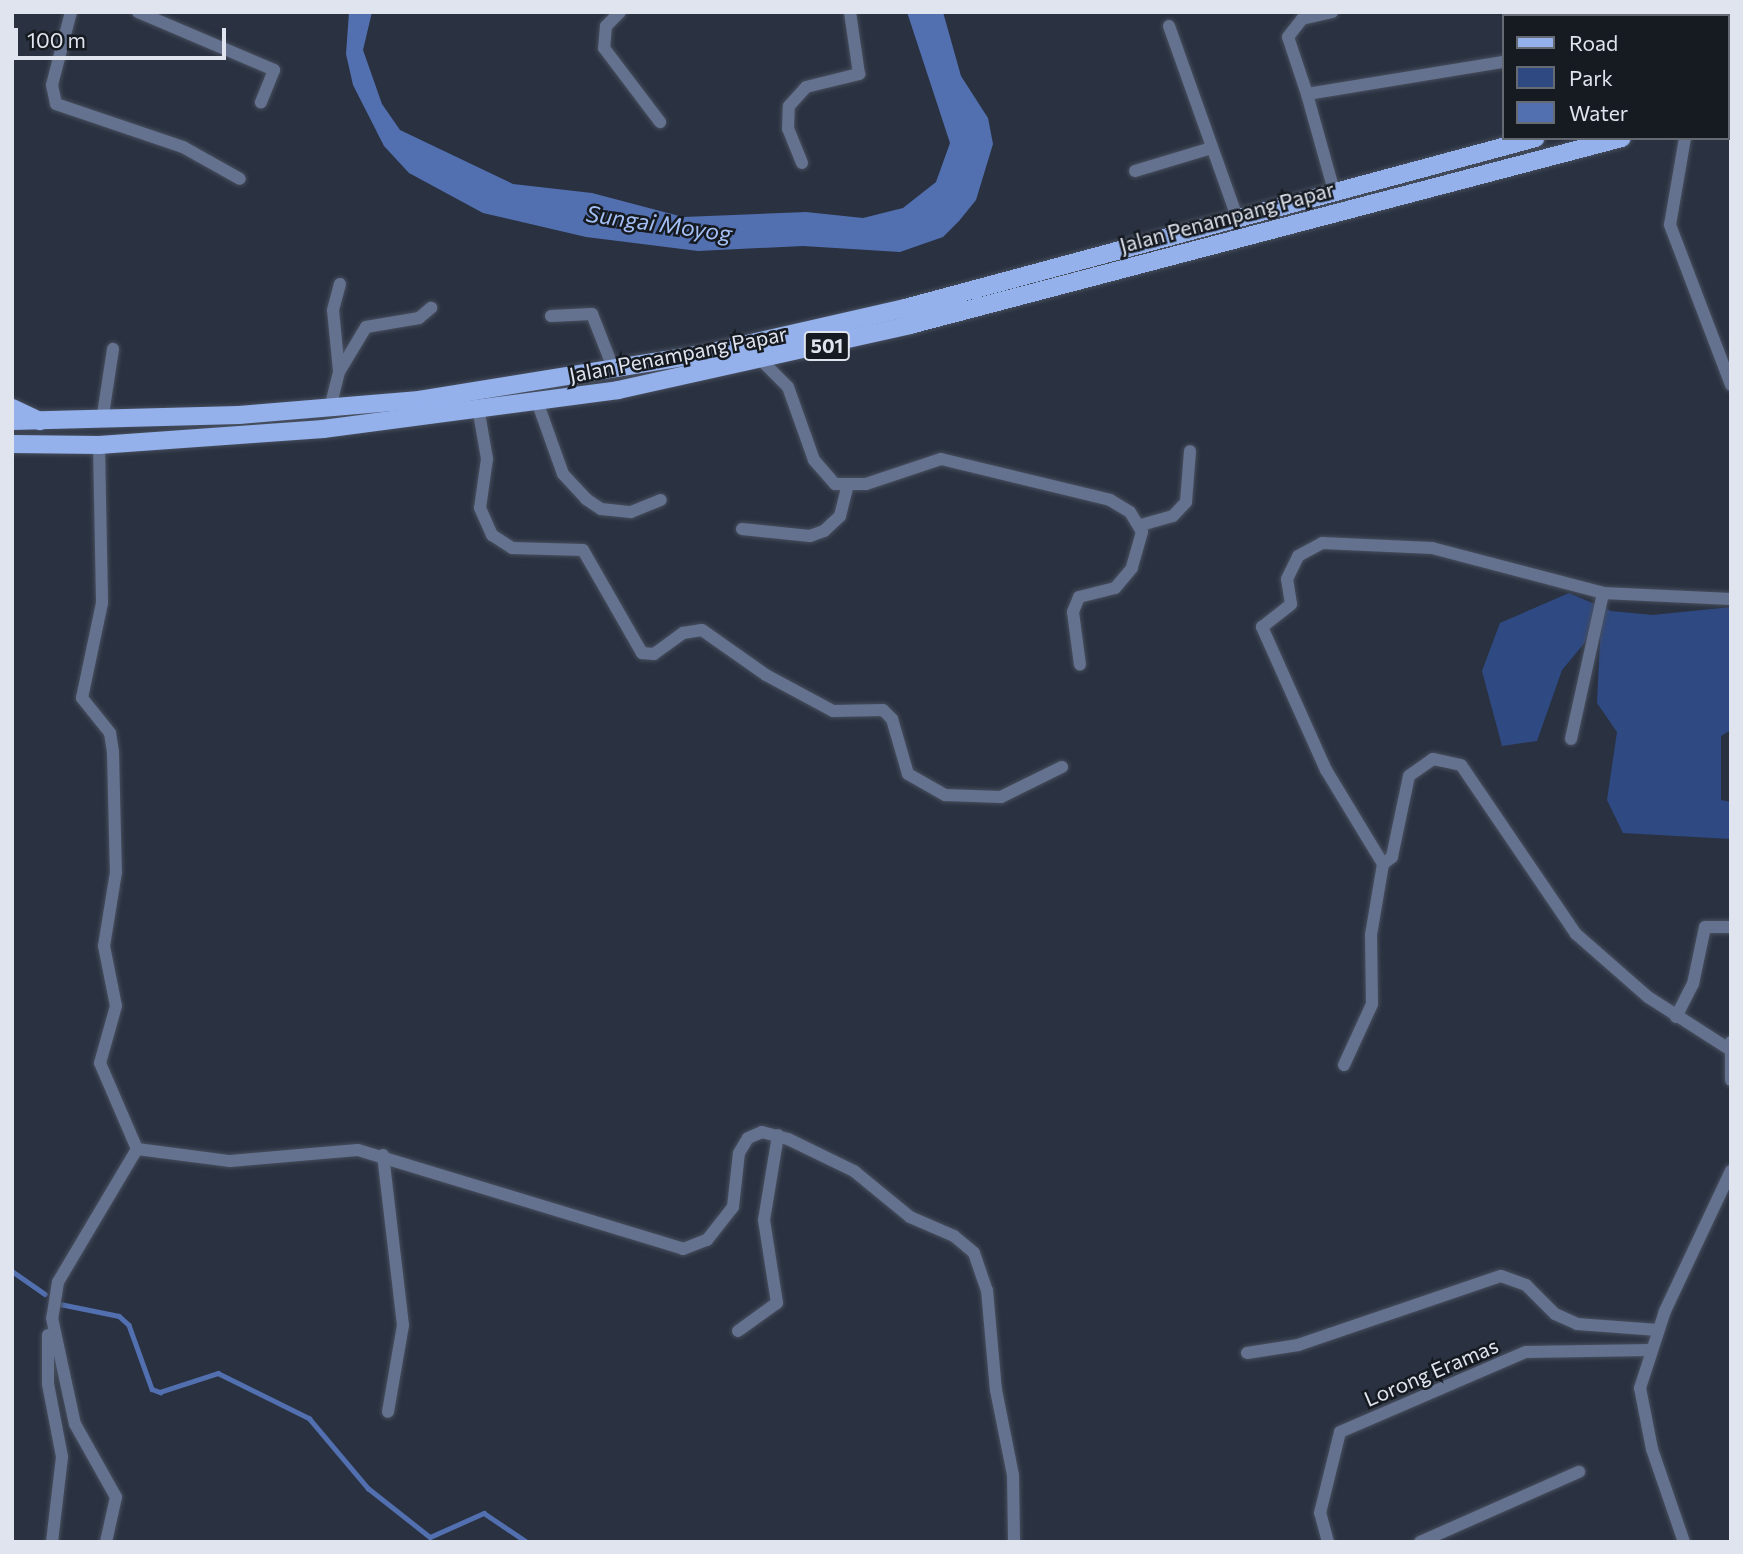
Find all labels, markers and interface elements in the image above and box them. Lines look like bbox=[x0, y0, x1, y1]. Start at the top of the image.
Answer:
scale bar bbox=[18, 14, 229, 58]
legend bbox=[1502, 14, 1729, 140]
text: 100 m bbox=[27, 27, 86, 52]
text: Road bbox=[1569, 30, 1618, 55]
text: Park bbox=[1569, 65, 1613, 90]
text: Water bbox=[1569, 100, 1628, 125]
street label: Jalan Penampang Papar bbox=[1117, 176, 1337, 258]
water label: Sungai Moyog bbox=[584, 199, 734, 247]
street label: Jalan Penampang Papar bbox=[567, 321, 789, 387]
road number: 501 bbox=[802, 330, 852, 362]
street label: Lorong Eramas bbox=[1360, 1332, 1502, 1412]

